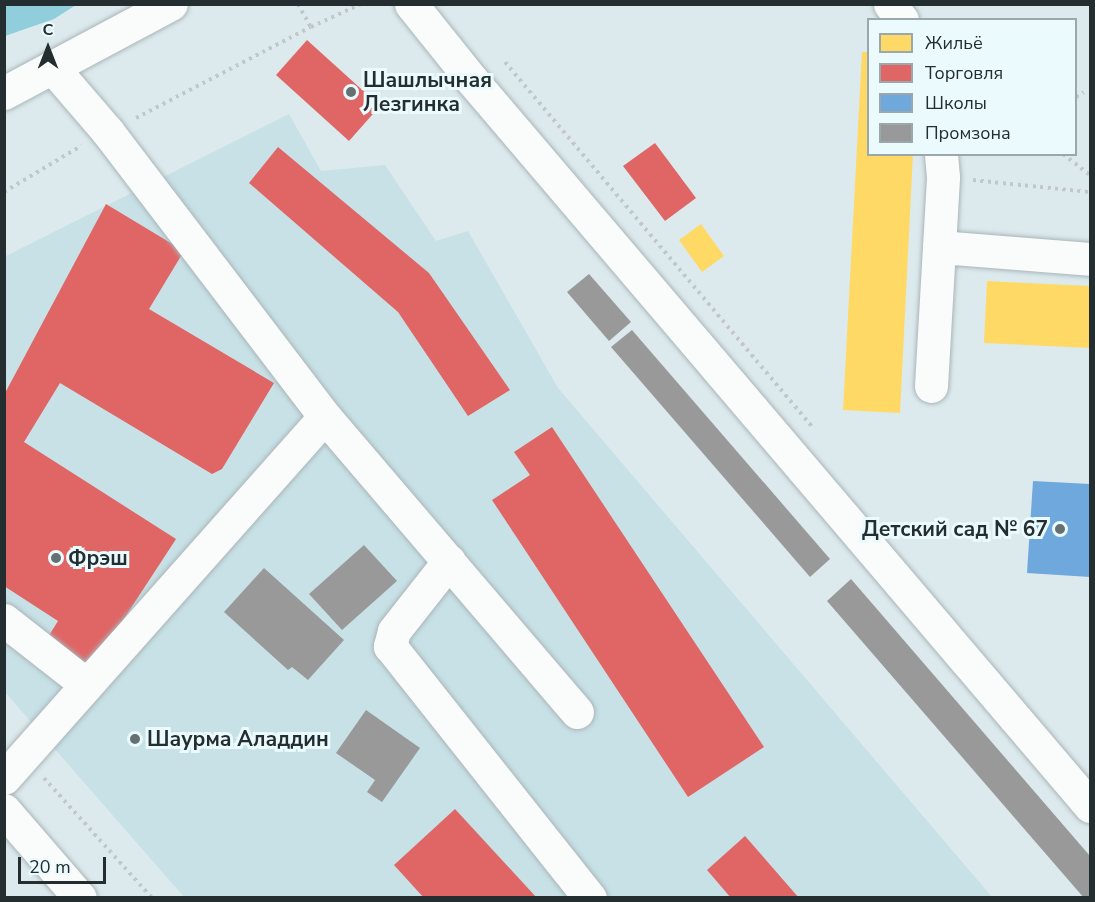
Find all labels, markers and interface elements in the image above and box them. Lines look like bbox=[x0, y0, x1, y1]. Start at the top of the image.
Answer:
north arrow bbox=[18, 18, 78, 78]
legend bbox=[867, 18, 1077, 156]
text: С bbox=[43, 19, 53, 41]
text: Жильё bbox=[925, 31, 983, 55]
text: Торговля bbox=[925, 61, 1003, 85]
place label: Шашлычная Лезгинка bbox=[363, 67, 492, 117]
marker: Шашлычная Лезгинка bbox=[344, 85, 358, 99]
text: Школы bbox=[925, 91, 987, 115]
text: Промзона bbox=[925, 121, 1011, 145]
place label: Детский сад № 67 bbox=[862, 516, 1048, 542]
marker: Детский сад № 67 bbox=[1053, 522, 1067, 536]
place label: Фрэш bbox=[68, 545, 128, 571]
marker: Фрэш bbox=[49, 551, 63, 565]
place label: Шаурма Аладдин bbox=[147, 726, 329, 752]
marker: Шаурма Аладдин bbox=[128, 732, 142, 746]
scale bar bbox=[21, 845, 110, 883]
text: 20 m bbox=[29, 855, 71, 879]

